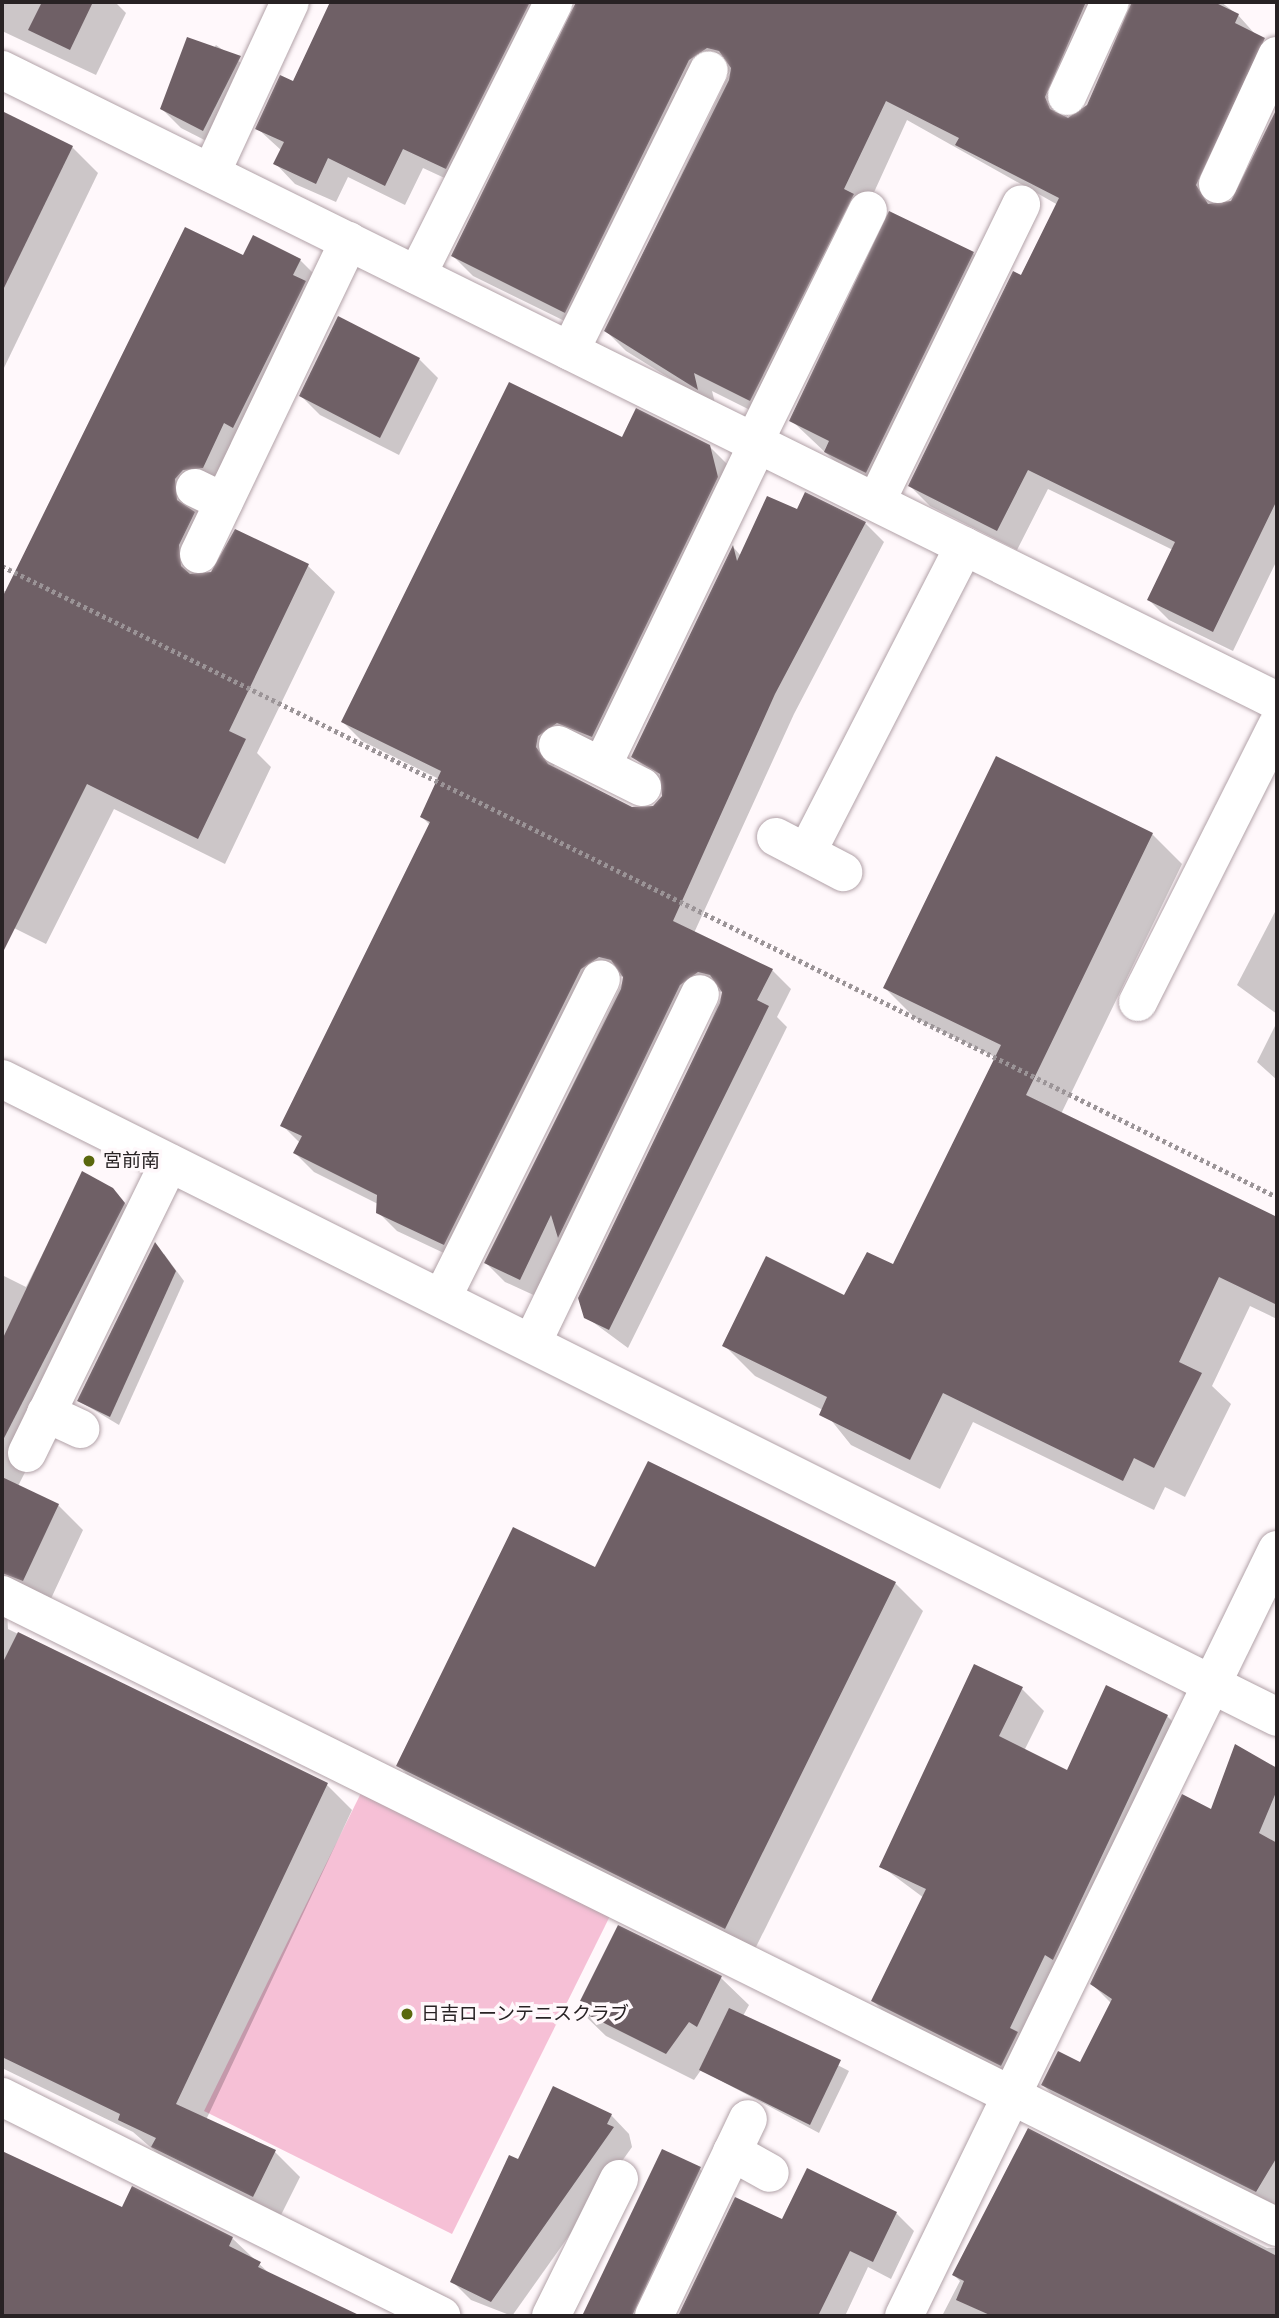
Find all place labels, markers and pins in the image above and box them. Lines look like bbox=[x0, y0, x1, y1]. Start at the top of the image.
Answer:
place label: 宮前南 bbox=[103, 1150, 160, 1172]
marker: 宮前南 bbox=[81, 1153, 97, 1169]
place label: 日吉ローンテニスクラブ bbox=[421, 2003, 630, 2025]
marker: 日吉ローンテニスクラブ bbox=[399, 2006, 415, 2022]

